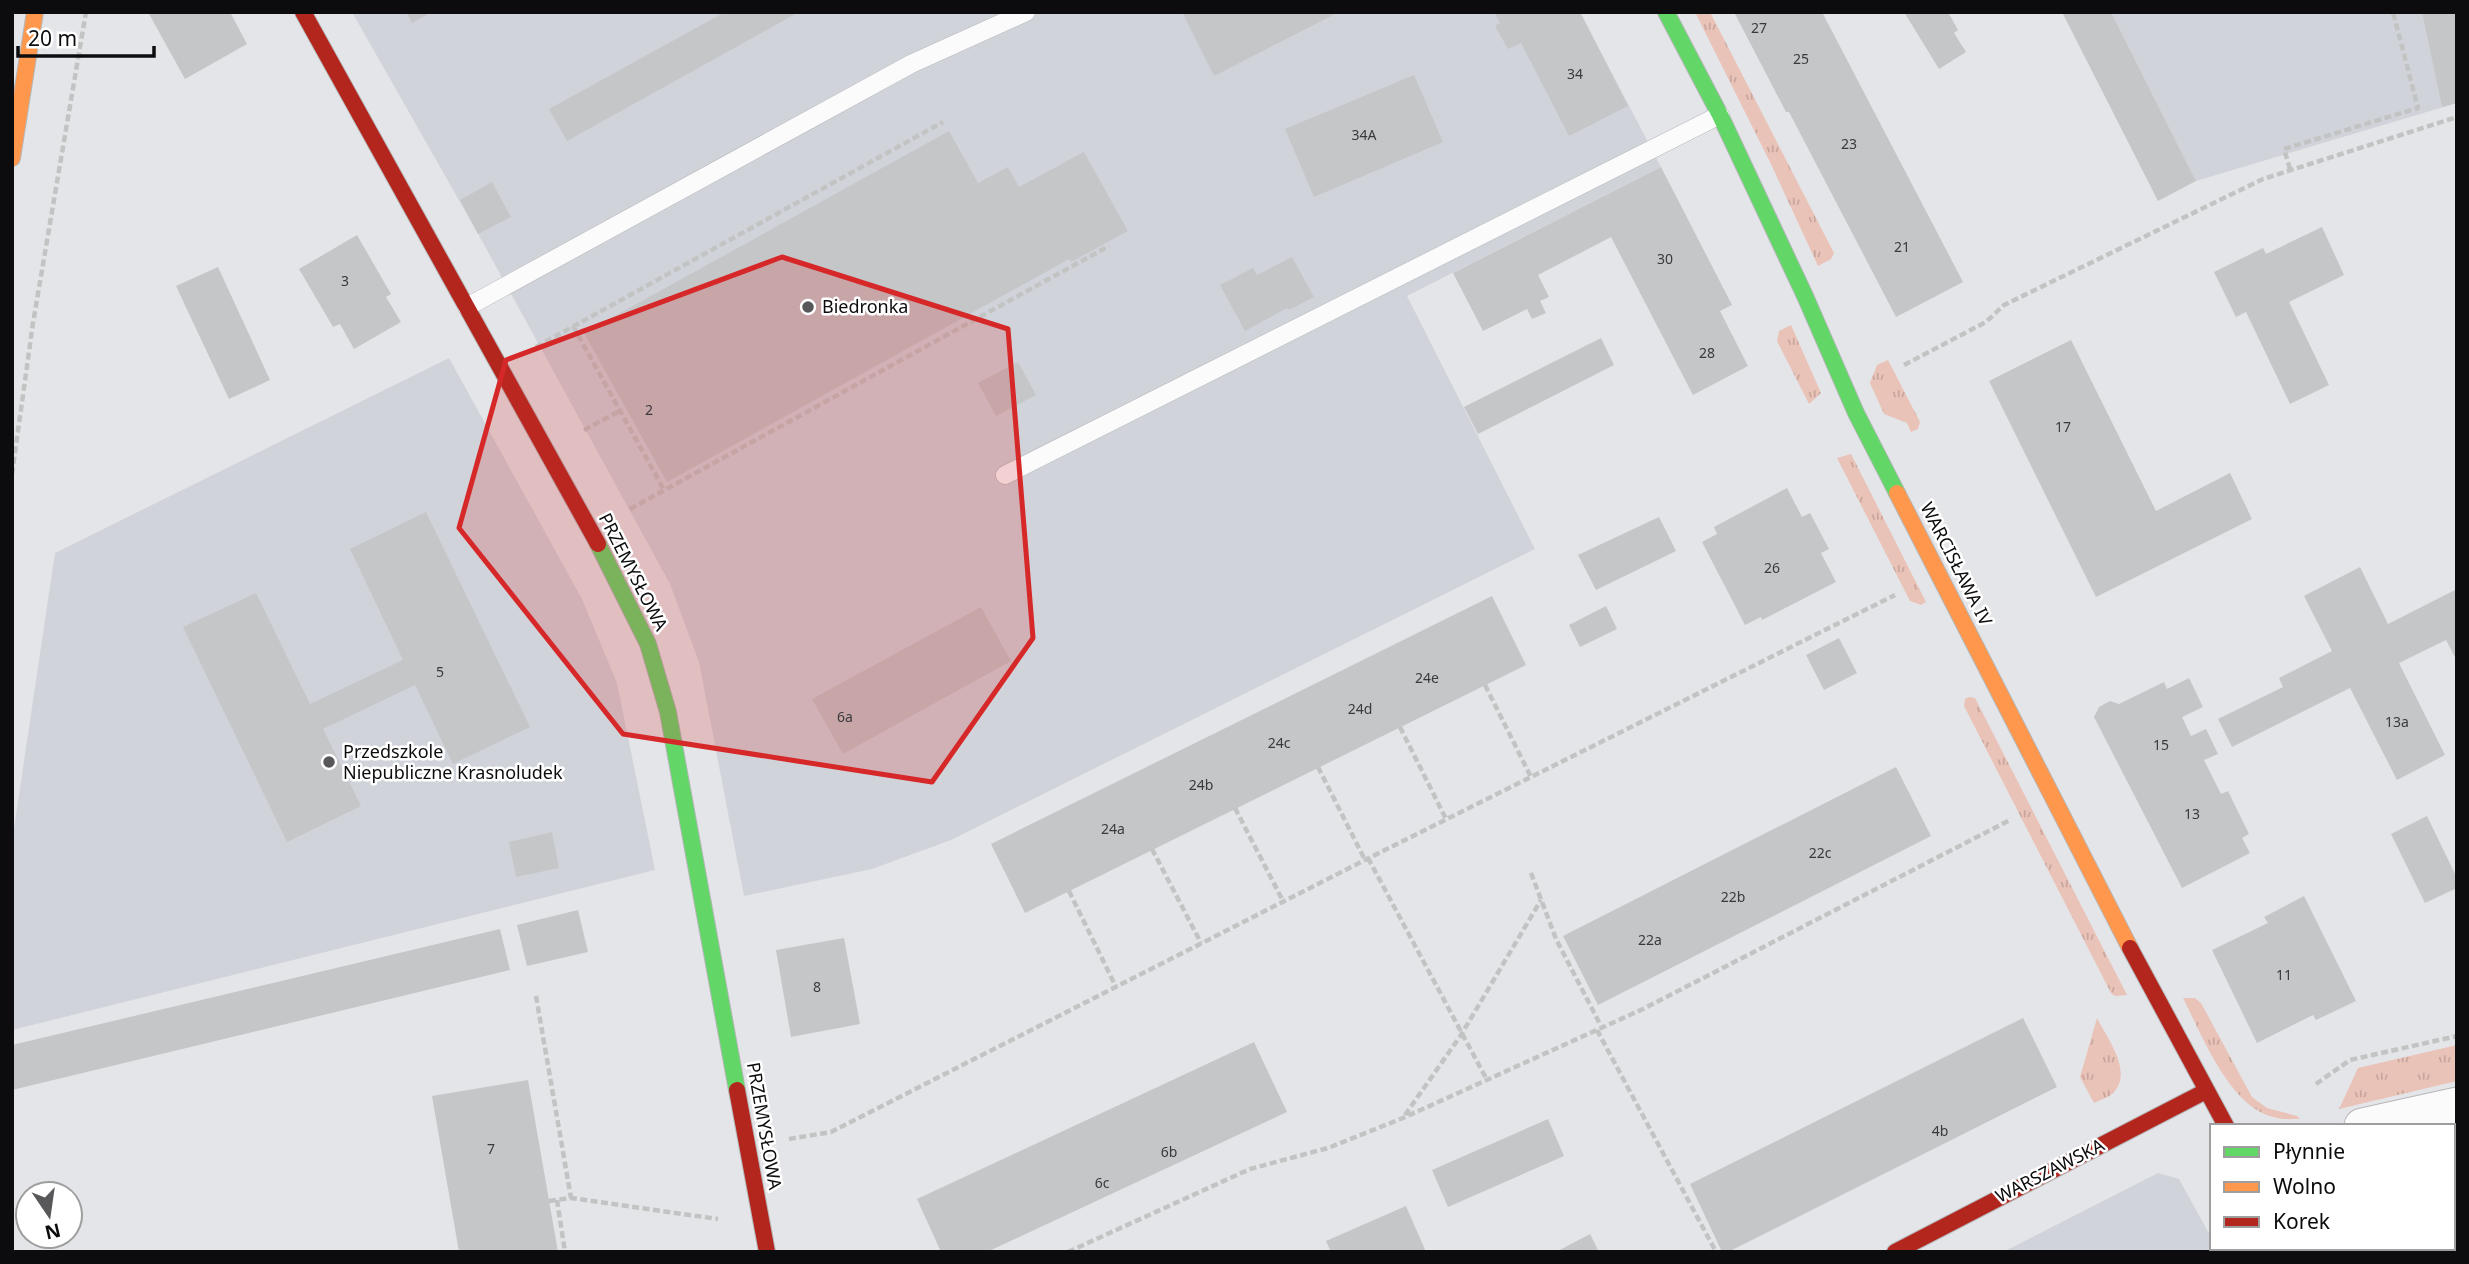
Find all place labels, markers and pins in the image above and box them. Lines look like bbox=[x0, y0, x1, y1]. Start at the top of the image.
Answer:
place label: Biedronka bbox=[822, 294, 908, 318]
marker: Biedronka bbox=[800, 299, 816, 315]
place label: Przedszkole Niepubliczne Krasnoludek bbox=[343, 739, 563, 784]
marker: Przedszkole Niepubliczne Krasnoludek bbox=[321, 754, 337, 770]

